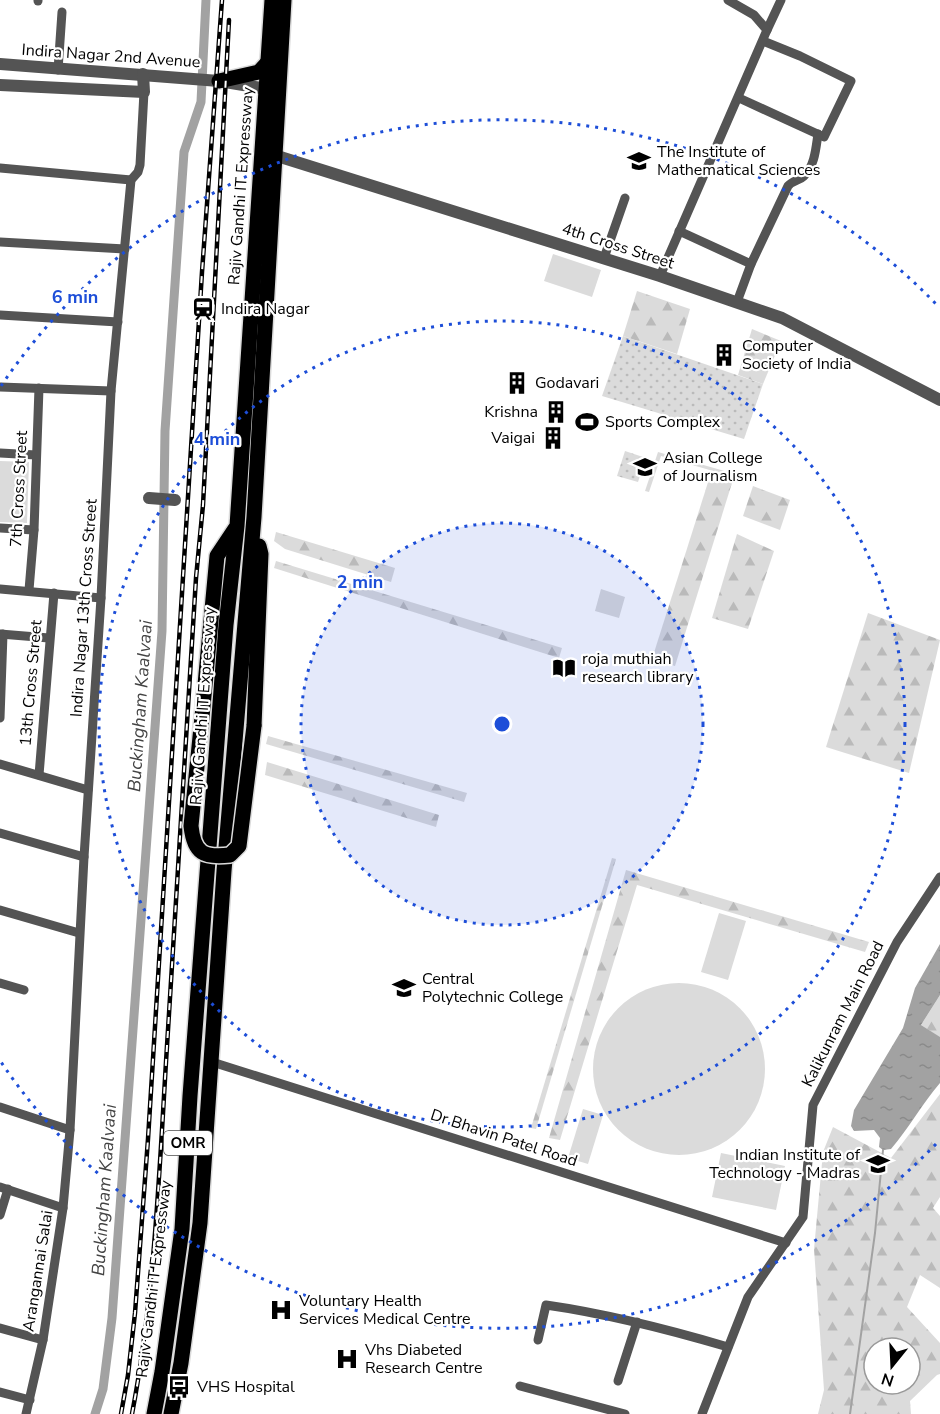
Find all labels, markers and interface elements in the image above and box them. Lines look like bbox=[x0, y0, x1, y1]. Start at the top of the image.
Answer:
street label: Indira Nagar 2nd Avenue bbox=[21, 39, 201, 73]
street label: Rajiv Gandhi IT Expressway bbox=[223, 85, 259, 286]
place label: The Institute of Mathematical Sciences bbox=[657, 141, 821, 181]
school or university icon: The Institute of Mathematical Sciences bbox=[626, 148, 652, 174]
street label: 4th Cross Street bbox=[559, 217, 677, 275]
text: 6 min bbox=[52, 285, 98, 309]
station icon: Indira Nagar bbox=[190, 296, 216, 322]
place label: Indira Nagar bbox=[221, 298, 310, 320]
place label: Computer Society of India bbox=[742, 335, 851, 375]
building icon: Computer Society of India bbox=[711, 342, 737, 368]
building icon: Godavari bbox=[504, 370, 530, 396]
place label: Godavari bbox=[535, 372, 599, 394]
building icon: Krishna bbox=[543, 399, 569, 425]
place label: Krishna bbox=[484, 401, 538, 423]
sports icon: Sports Complex bbox=[574, 409, 600, 435]
place label: Sports Complex bbox=[605, 411, 721, 433]
building icon: Vaigai bbox=[540, 425, 566, 451]
text: 4 min bbox=[194, 427, 240, 451]
place label: Vaigai bbox=[490, 427, 535, 449]
street label: 7th Cross Street bbox=[5, 430, 33, 548]
place label: Asian College of Journalism bbox=[663, 447, 763, 487]
school or university icon: Asian College of Journalism bbox=[632, 454, 658, 480]
street label: Indira Nagar 13th Cross Street bbox=[65, 498, 103, 718]
text: 2 min bbox=[337, 570, 383, 594]
street label: Rajiv Gandhi IT Expressway bbox=[185, 605, 221, 806]
water label: Buckingham Kaalvaai bbox=[122, 618, 158, 793]
street label: 13th Cross Street bbox=[15, 619, 48, 747]
place label: roja muthiah research library bbox=[582, 648, 694, 688]
library icon: roja muthiah research library bbox=[551, 655, 577, 681]
centre of rings bbox=[492, 714, 512, 734]
street label: Kalikunram Main Road bbox=[797, 937, 889, 1091]
place label: Central Polytechnic College bbox=[422, 968, 563, 1008]
school or university icon: Central Polytechnic College bbox=[391, 975, 417, 1001]
water label: Buckingham Kaalvaai bbox=[86, 1102, 122, 1277]
street label: Dr Bhavin Patel Road bbox=[428, 1104, 580, 1172]
road number: OMR bbox=[164, 1131, 212, 1155]
place label: Indian Institute of Technology - Madras bbox=[709, 1144, 861, 1184]
school or university icon: Indian Institute of Technology - Madras bbox=[865, 1151, 891, 1177]
street label: Rajiv Gandhi IT Expressway bbox=[131, 1178, 177, 1379]
street label: Arangannai Salai bbox=[18, 1209, 58, 1333]
place label: Voluntary Health Services Medical Centre bbox=[298, 1290, 471, 1330]
hospital icon: Voluntary Health Services Medical Centre bbox=[268, 1297, 294, 1323]
north arrow bbox=[862, 1336, 922, 1396]
place label: Vhs Diabeted Research Centre bbox=[364, 1339, 483, 1379]
hospital icon: Vhs Diabeted Research Centre bbox=[334, 1346, 360, 1372]
text: N bbox=[879, 1367, 897, 1392]
bus stop icon: VHS Hospital bbox=[166, 1374, 192, 1400]
place label: VHS Hospital bbox=[196, 1376, 295, 1398]

